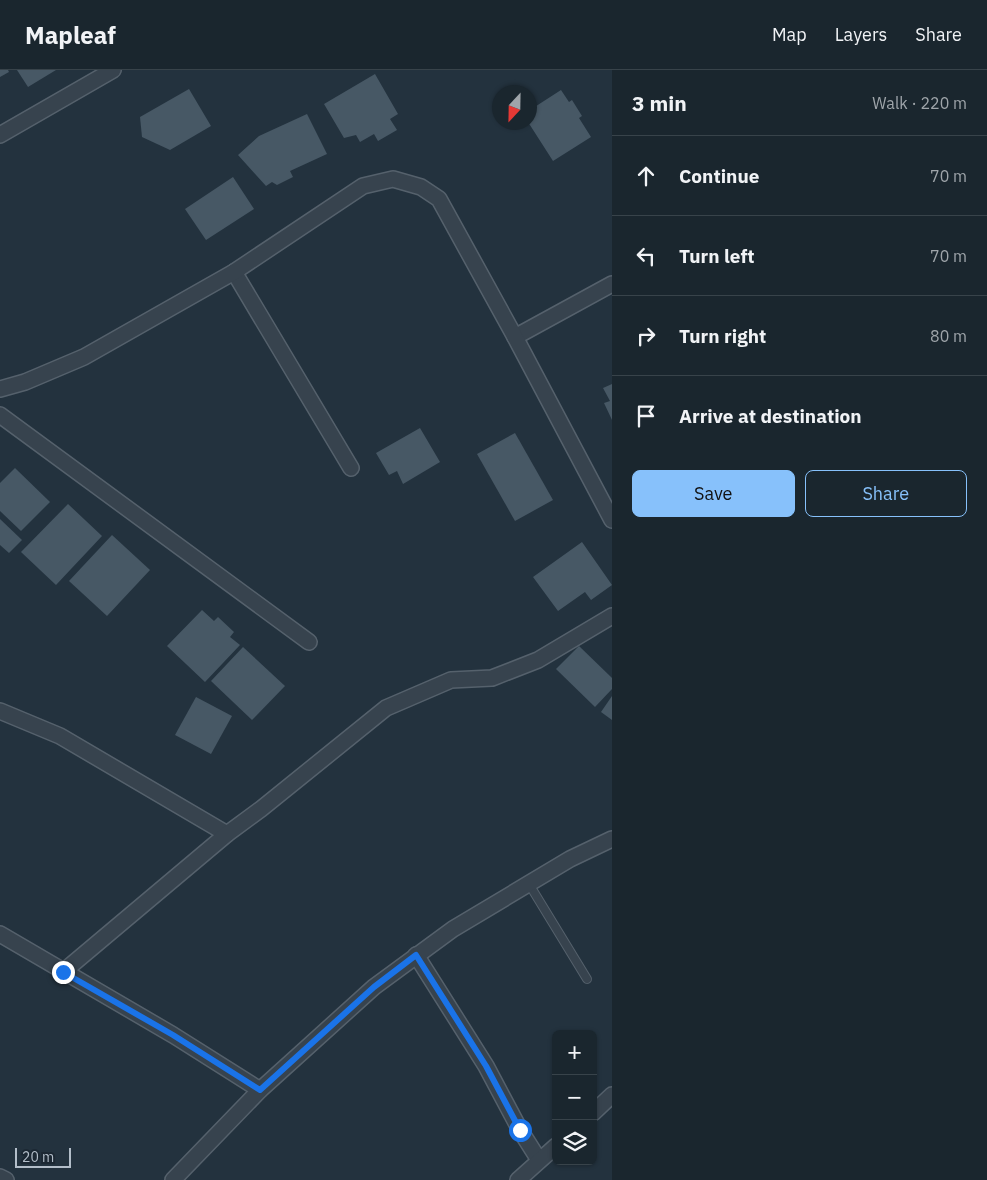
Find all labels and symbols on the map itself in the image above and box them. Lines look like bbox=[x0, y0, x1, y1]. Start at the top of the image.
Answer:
north arrow bbox=[492, 85, 537, 130]
route end bbox=[52, 961, 75, 984]
route start bbox=[509, 1119, 532, 1142]
scale bar bbox=[15, 1145, 71, 1168]

